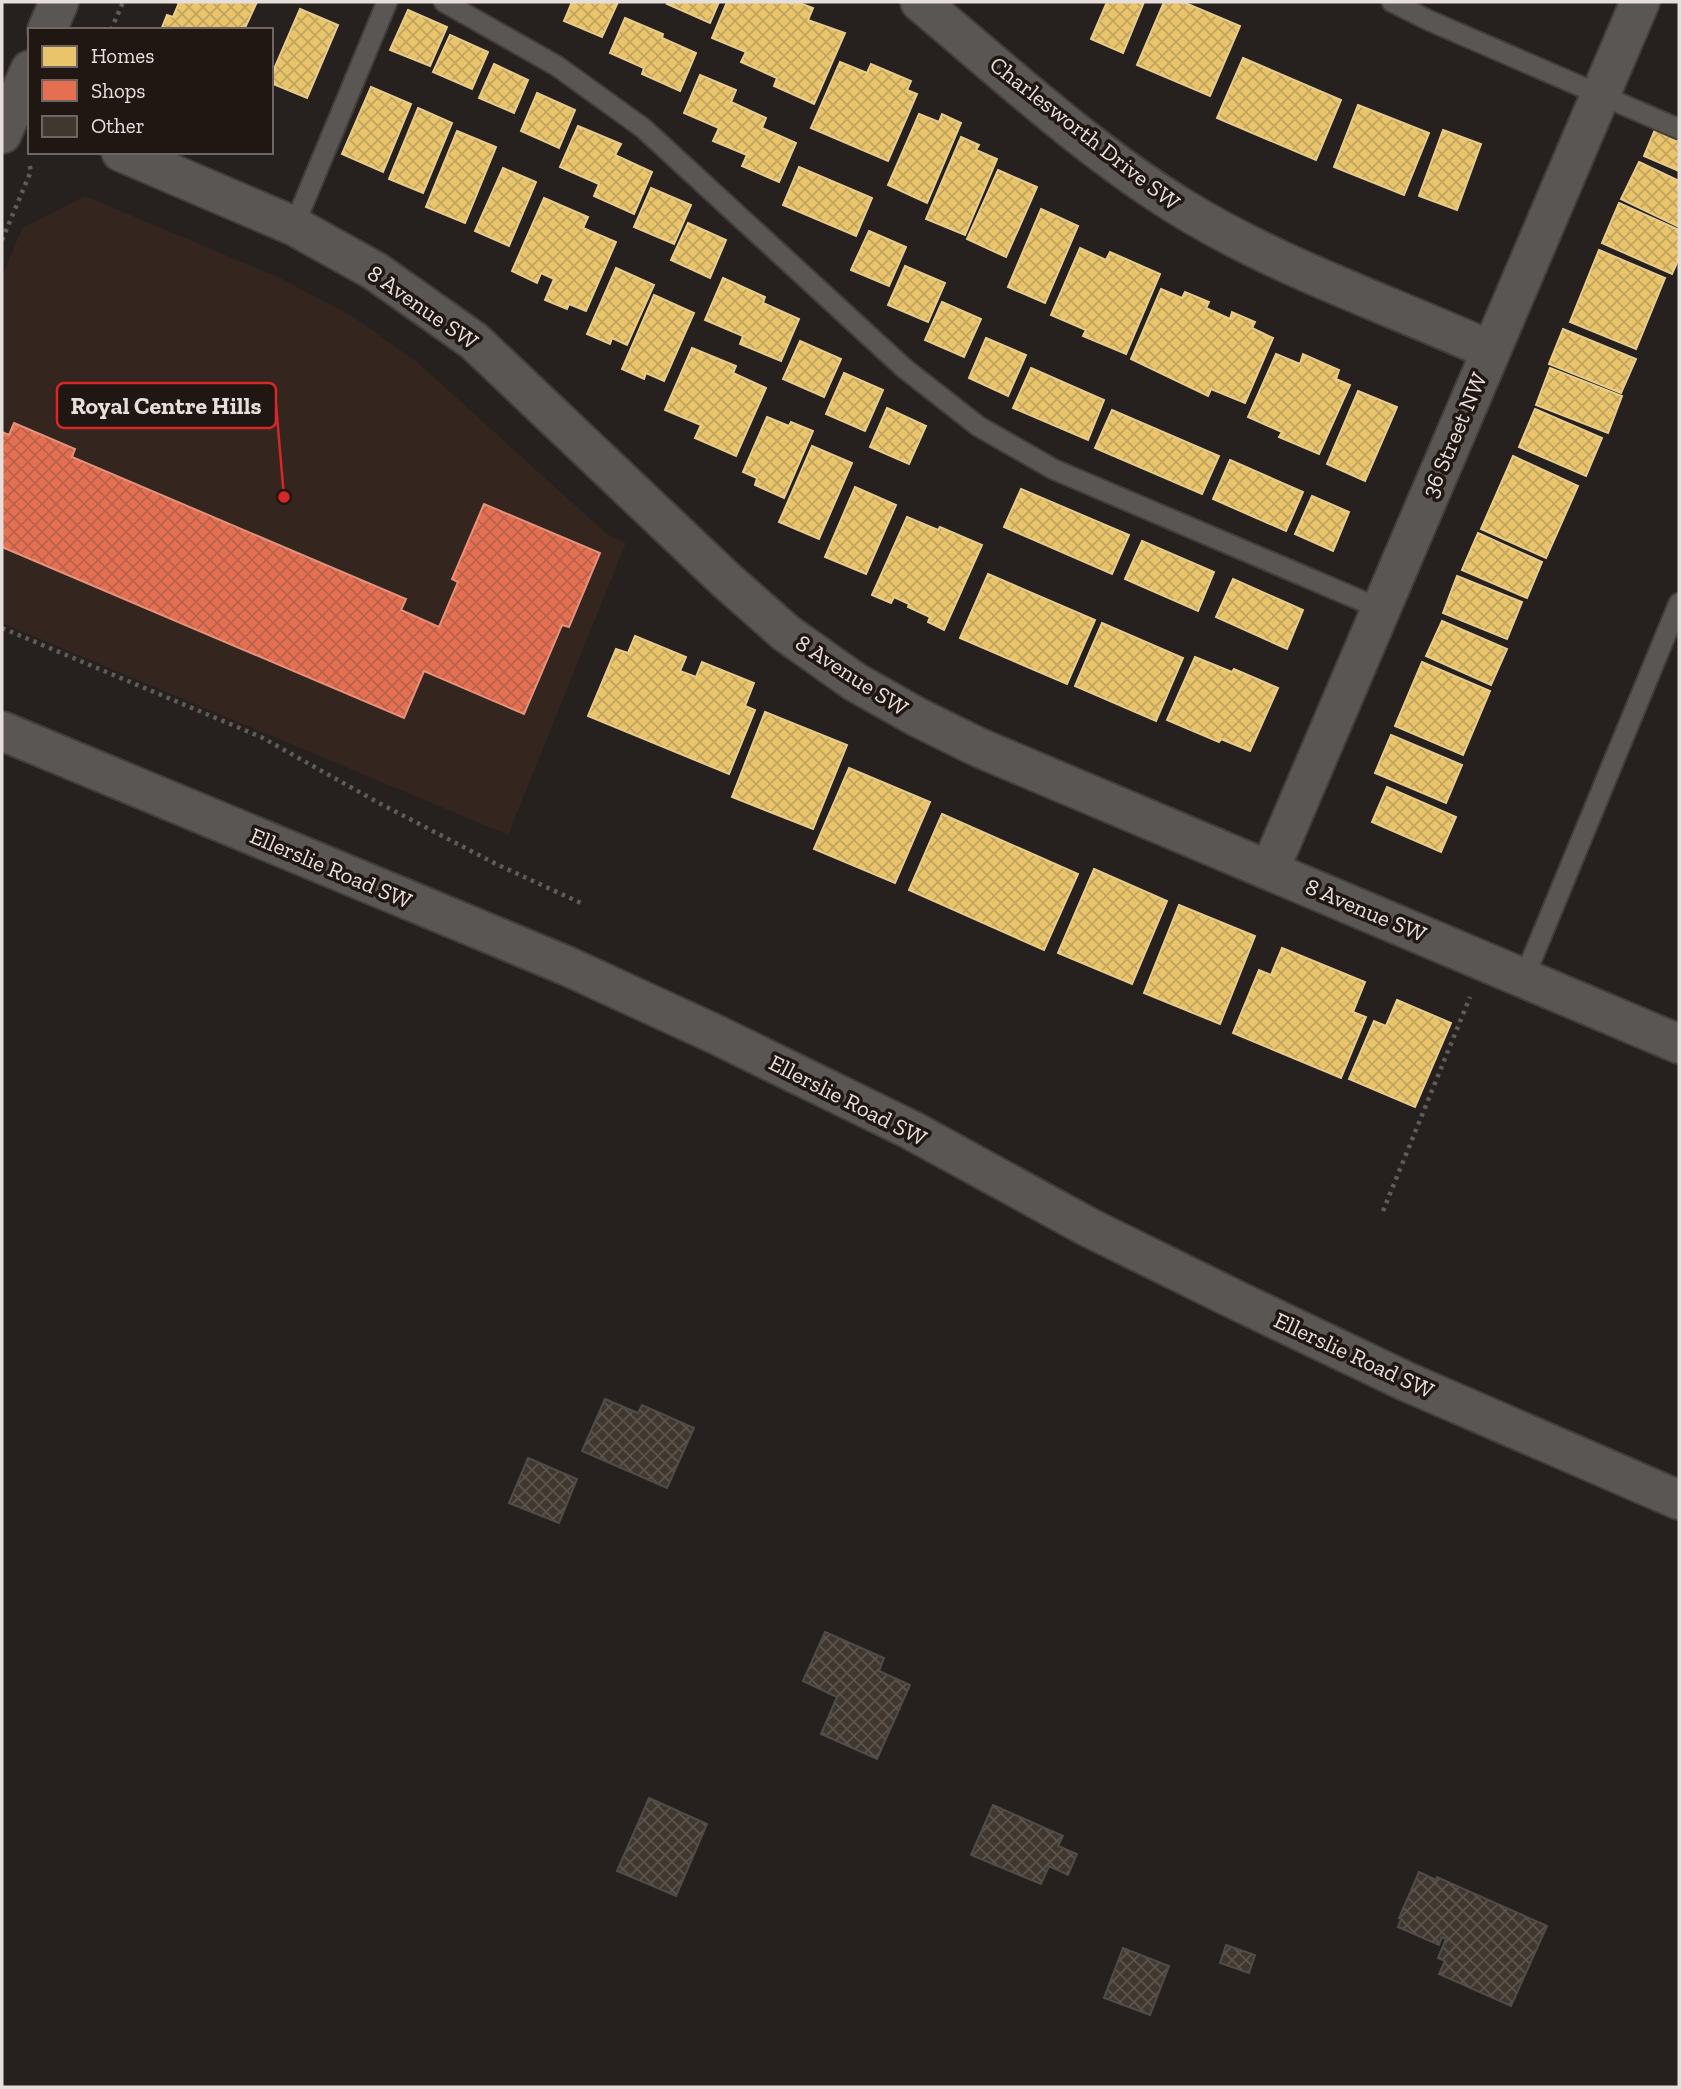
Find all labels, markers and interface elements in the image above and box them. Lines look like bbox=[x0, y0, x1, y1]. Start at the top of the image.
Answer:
legend bbox=[28, 28, 273, 154]
text: Homes bbox=[91, 43, 154, 68]
street label: Charlesworth Drive SW bbox=[984, 50, 1186, 216]
text: Shops bbox=[91, 78, 145, 103]
text: Other bbox=[91, 113, 145, 138]
street label: 8 Avenue SW bbox=[362, 259, 484, 356]
street label: 36 Street NW bbox=[1415, 368, 1493, 502]
callout: Royal Centre Hills bbox=[57, 383, 276, 428]
text: Royal Centre Hills bbox=[70, 391, 262, 420]
street label: 8 Avenue SW bbox=[790, 628, 914, 722]
street label: Ellerslie Road SW bbox=[246, 821, 417, 915]
street label: 8 Avenue SW bbox=[1301, 872, 1431, 948]
street label: Ellerslie Road SW bbox=[764, 1048, 932, 1152]
street label: Ellerslie Road SW bbox=[1270, 1306, 1439, 1405]

